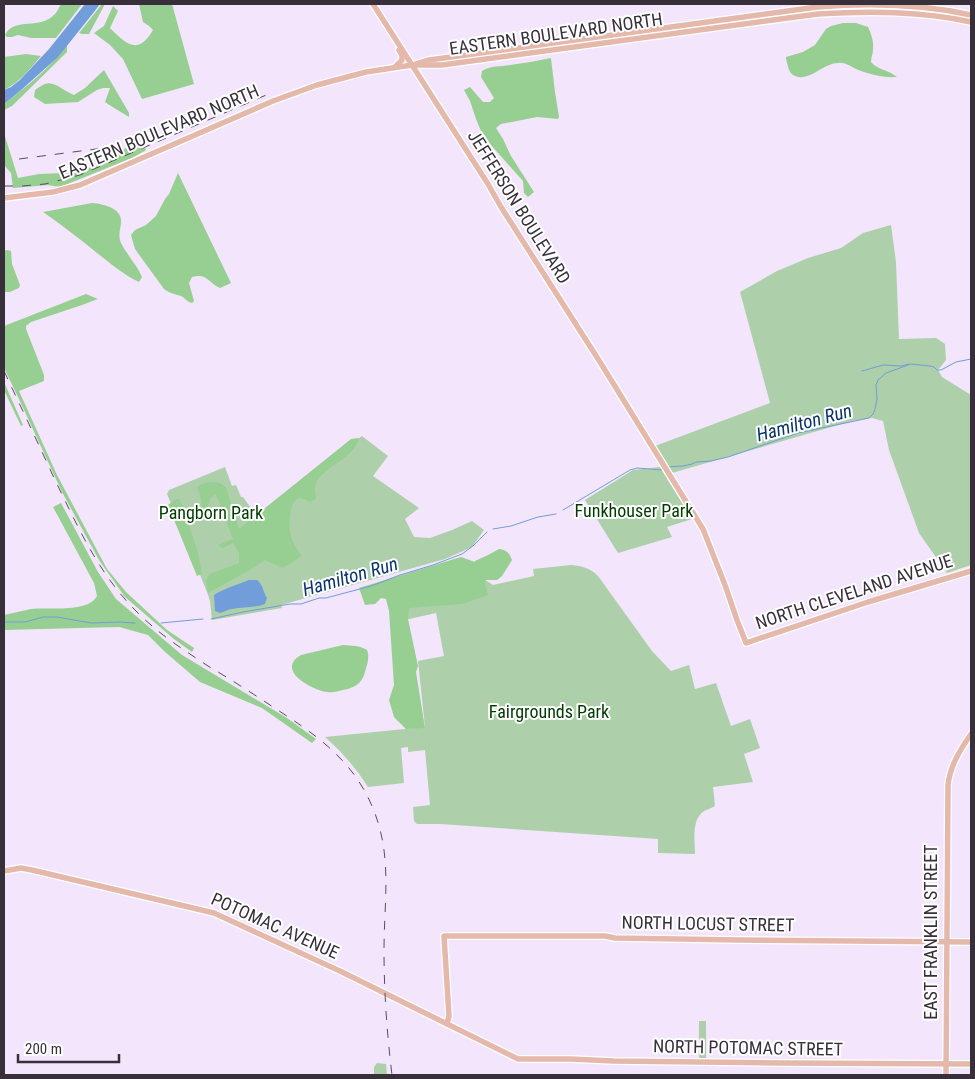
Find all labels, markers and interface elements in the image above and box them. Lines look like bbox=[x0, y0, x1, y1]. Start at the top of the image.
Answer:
street label: EASTERN BOULEVARD NORTH bbox=[448, 8, 664, 59]
street label: EASTERN BOULEVARD NORTH bbox=[56, 80, 262, 183]
street label: JEFFERSON BOULEVARD bbox=[464, 126, 575, 287]
water label: Hamilton Run bbox=[754, 399, 854, 446]
park label: Funkhouser Park bbox=[575, 500, 693, 521]
park label: Pangborn Park bbox=[159, 502, 263, 523]
street label: NORTH CLEVELAND AVENUE bbox=[753, 550, 955, 633]
water label: Hamilton Run bbox=[300, 552, 400, 601]
park label: Fairgrounds Park bbox=[489, 701, 609, 722]
street label: EAST FRANKLIN STREET bbox=[920, 844, 941, 1020]
street label: POTOMAC AVENUE bbox=[208, 888, 342, 963]
street label: NORTH LOCUST STREET bbox=[621, 911, 795, 936]
scale bar bbox=[18, 1032, 119, 1064]
street label: NORTH POTOMAC STREET bbox=[653, 1035, 843, 1060]
text: 200 m bbox=[25, 1040, 62, 1058]

